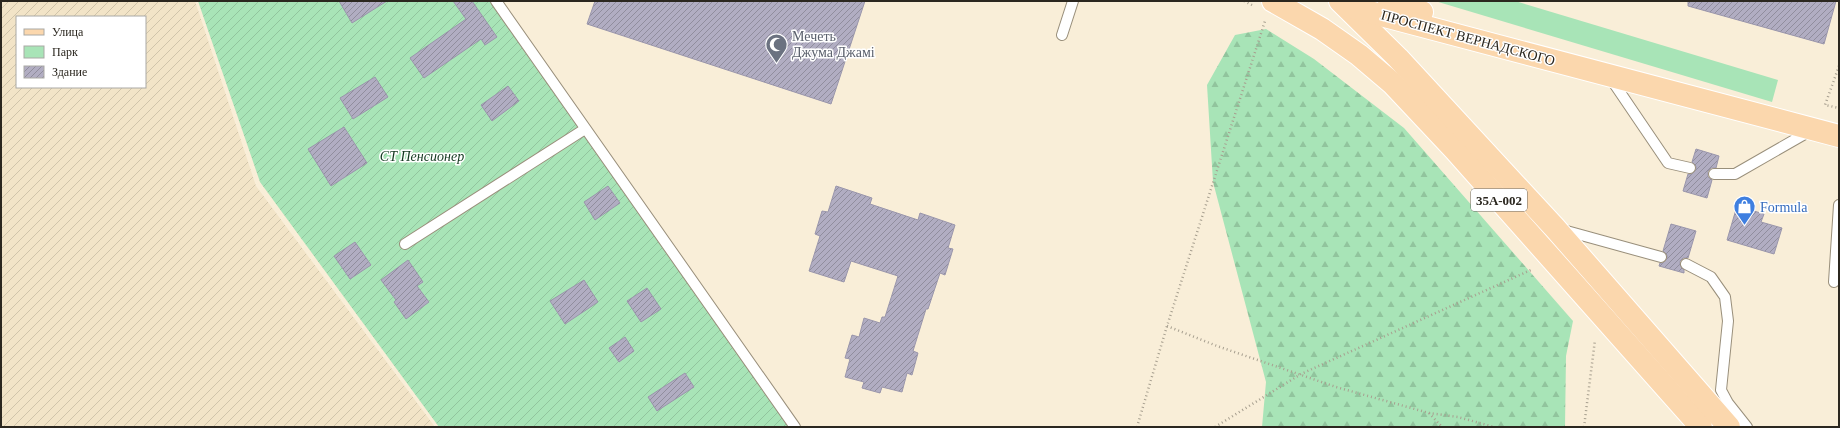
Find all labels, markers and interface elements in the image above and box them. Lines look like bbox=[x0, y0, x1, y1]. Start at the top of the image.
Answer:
street label: ПРОСПЕКТ ВЕРНАДСКОГО bbox=[1379, 8, 1557, 68]
legend bbox=[16, 16, 146, 88]
text: Улица bbox=[52, 25, 84, 39]
place label: Мечеть Джума Джамі bbox=[792, 29, 875, 60]
mosque icon: Мечеть Джума Джамі bbox=[764, 31, 790, 64]
text: Парк bbox=[52, 45, 78, 59]
text: Здание bbox=[52, 65, 87, 79]
park label: СТ Пенсионер bbox=[380, 149, 464, 164]
road number: 35А-002 bbox=[1471, 189, 1527, 211]
shop icon: Formula bbox=[1732, 194, 1758, 227]
place label: Formula bbox=[1760, 200, 1808, 215]

